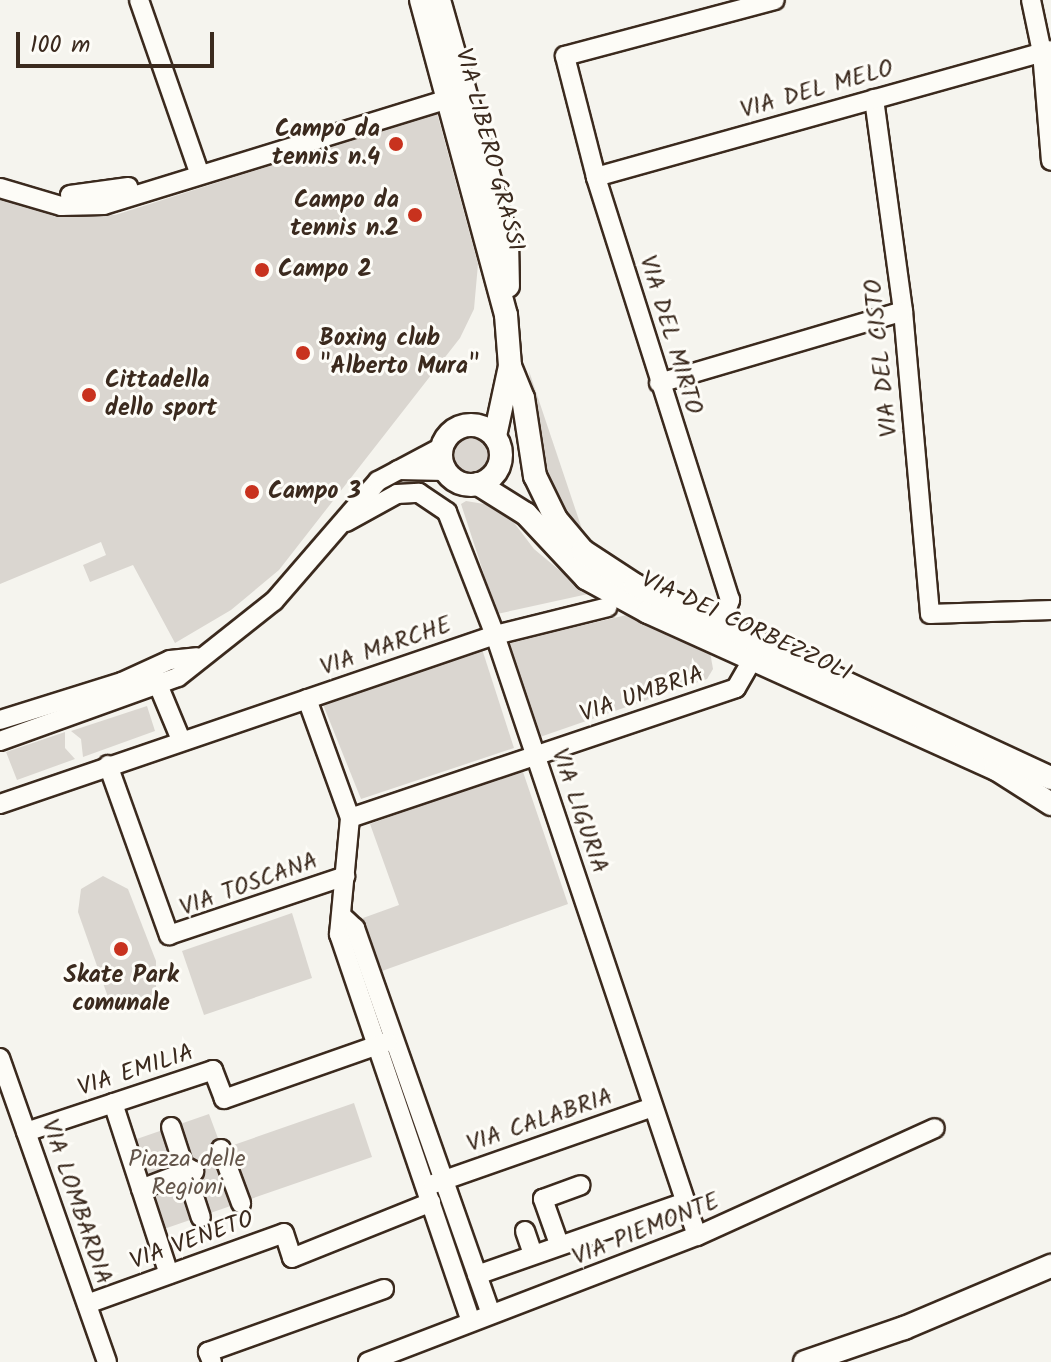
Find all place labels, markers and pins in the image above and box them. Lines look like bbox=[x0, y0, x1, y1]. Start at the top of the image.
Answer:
place label: Campo da tennis n.4 bbox=[272, 116, 380, 172]
marker: Campo da tennis n.4 bbox=[387, 135, 405, 153]
place label: Campo da tennis n.2 bbox=[290, 187, 399, 243]
marker: Campo da tennis n.2 bbox=[406, 206, 424, 224]
place label: Campo 2 bbox=[278, 256, 372, 284]
marker: Campo 2 bbox=[253, 261, 271, 279]
place label: Boxing club "Alberto Mura" bbox=[319, 325, 479, 381]
marker: Boxing club "Alberto Mura" bbox=[294, 344, 312, 362]
place label: Cittadella dello sport bbox=[105, 367, 217, 423]
marker: Cittadella dello sport bbox=[80, 386, 98, 404]
place label: Campo 3 bbox=[268, 478, 361, 506]
marker: Campo 3 bbox=[243, 483, 261, 501]
marker: Skate Park comunale bbox=[112, 940, 130, 958]
place label: Skate Park comunale bbox=[63, 962, 179, 1018]

